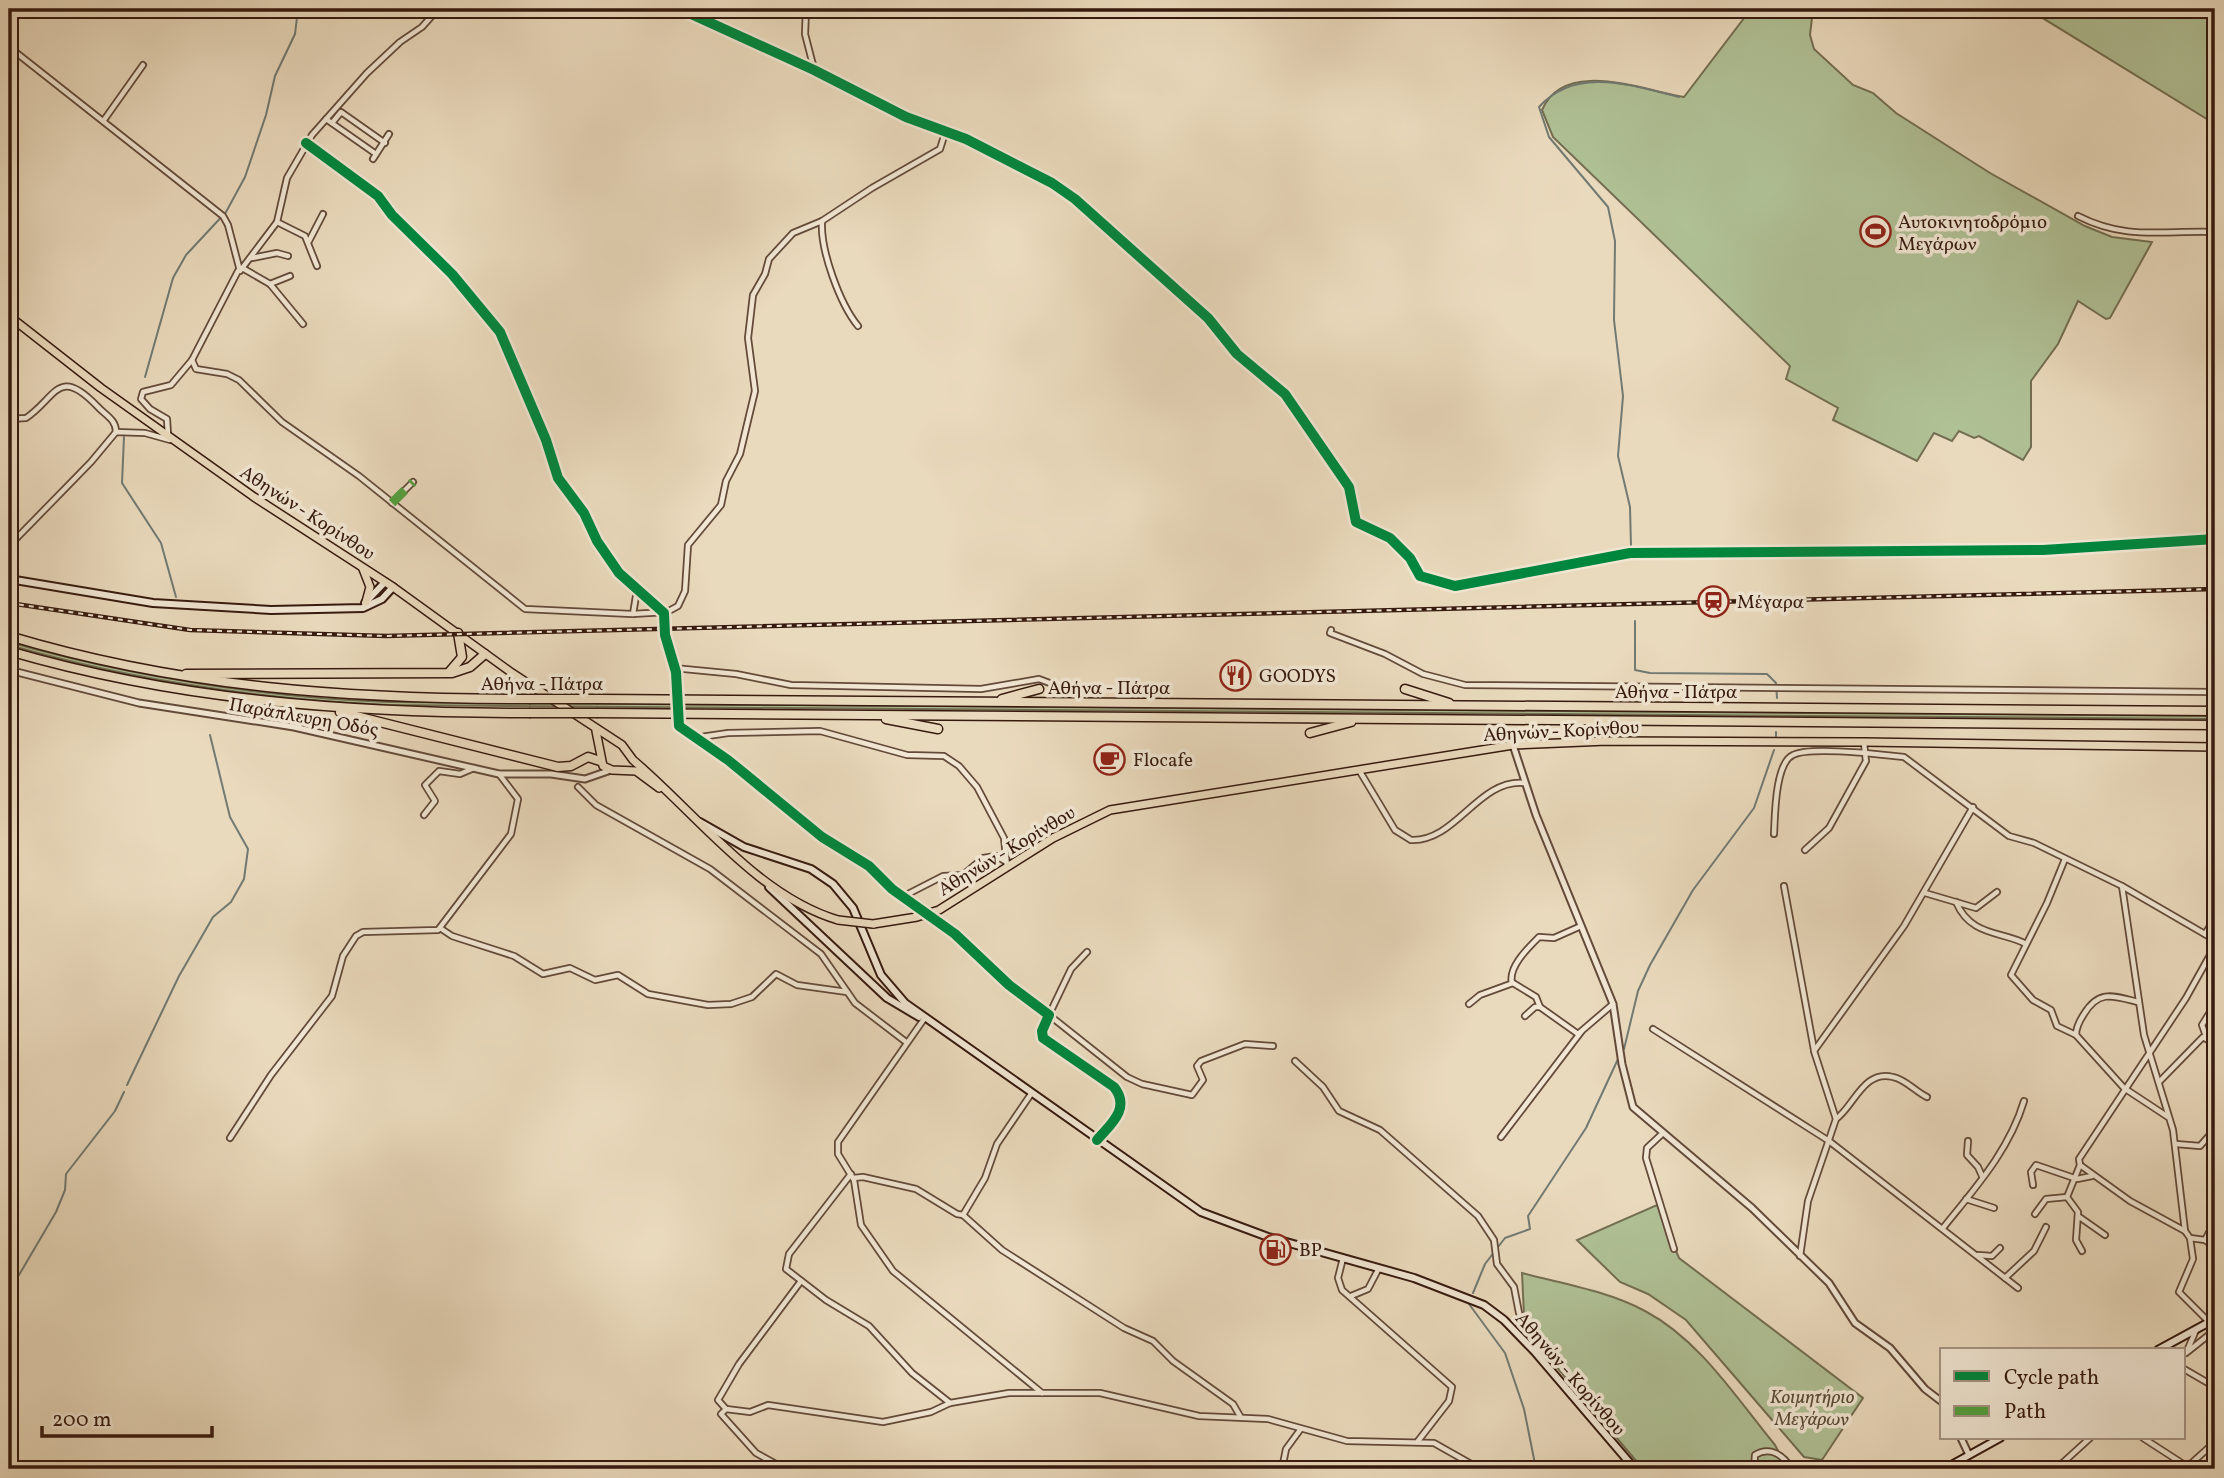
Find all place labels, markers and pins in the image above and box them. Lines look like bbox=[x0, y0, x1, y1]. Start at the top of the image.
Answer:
place label: Αυτοκινητοδρόμιο Μεγάρων bbox=[1898, 210, 2047, 258]
sports icon: Αυτοκινητοδρόμιο Μεγάρων bbox=[1858, 215, 1892, 249]
station icon: Μέγαρα bbox=[1697, 584, 1731, 618]
place label: Μέγαρα bbox=[1737, 590, 1805, 616]
restaurant icon: GOODYS bbox=[1219, 658, 1253, 692]
place label: GOODYS bbox=[1259, 664, 1336, 690]
cafe icon: Flocafe bbox=[1093, 742, 1127, 776]
place label: Flocafe bbox=[1133, 748, 1193, 774]
fuel station icon: BP bbox=[1259, 1232, 1293, 1266]
place label: BP bbox=[1299, 1238, 1322, 1264]

